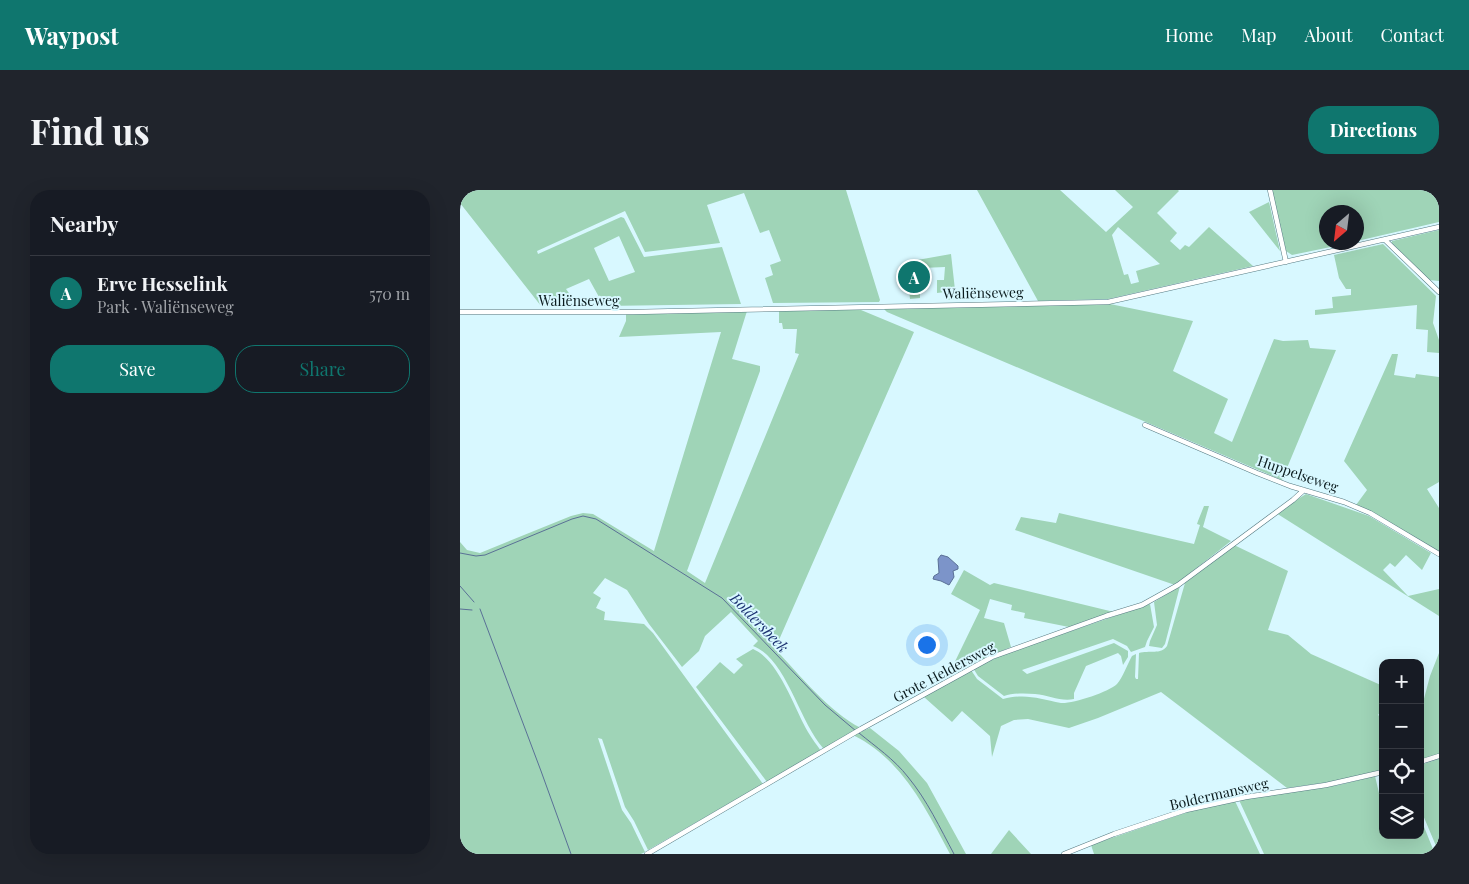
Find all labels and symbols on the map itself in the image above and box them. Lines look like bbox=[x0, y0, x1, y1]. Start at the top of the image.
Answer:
north arrow bbox=[1319, 205, 1364, 250]
pin: A bbox=[898, 258, 930, 296]
street label: Waliënseweg bbox=[941, 282, 1024, 303]
street label: Waliënseweg bbox=[538, 291, 620, 310]
street label: Huppelseweg bbox=[1255, 451, 1342, 496]
water label: Boldersbeek bbox=[726, 587, 793, 657]
your location bbox=[914, 632, 940, 658]
street label: Grote Heldersweg bbox=[889, 636, 999, 707]
street label: Boldermansweg bbox=[1168, 773, 1271, 814]

